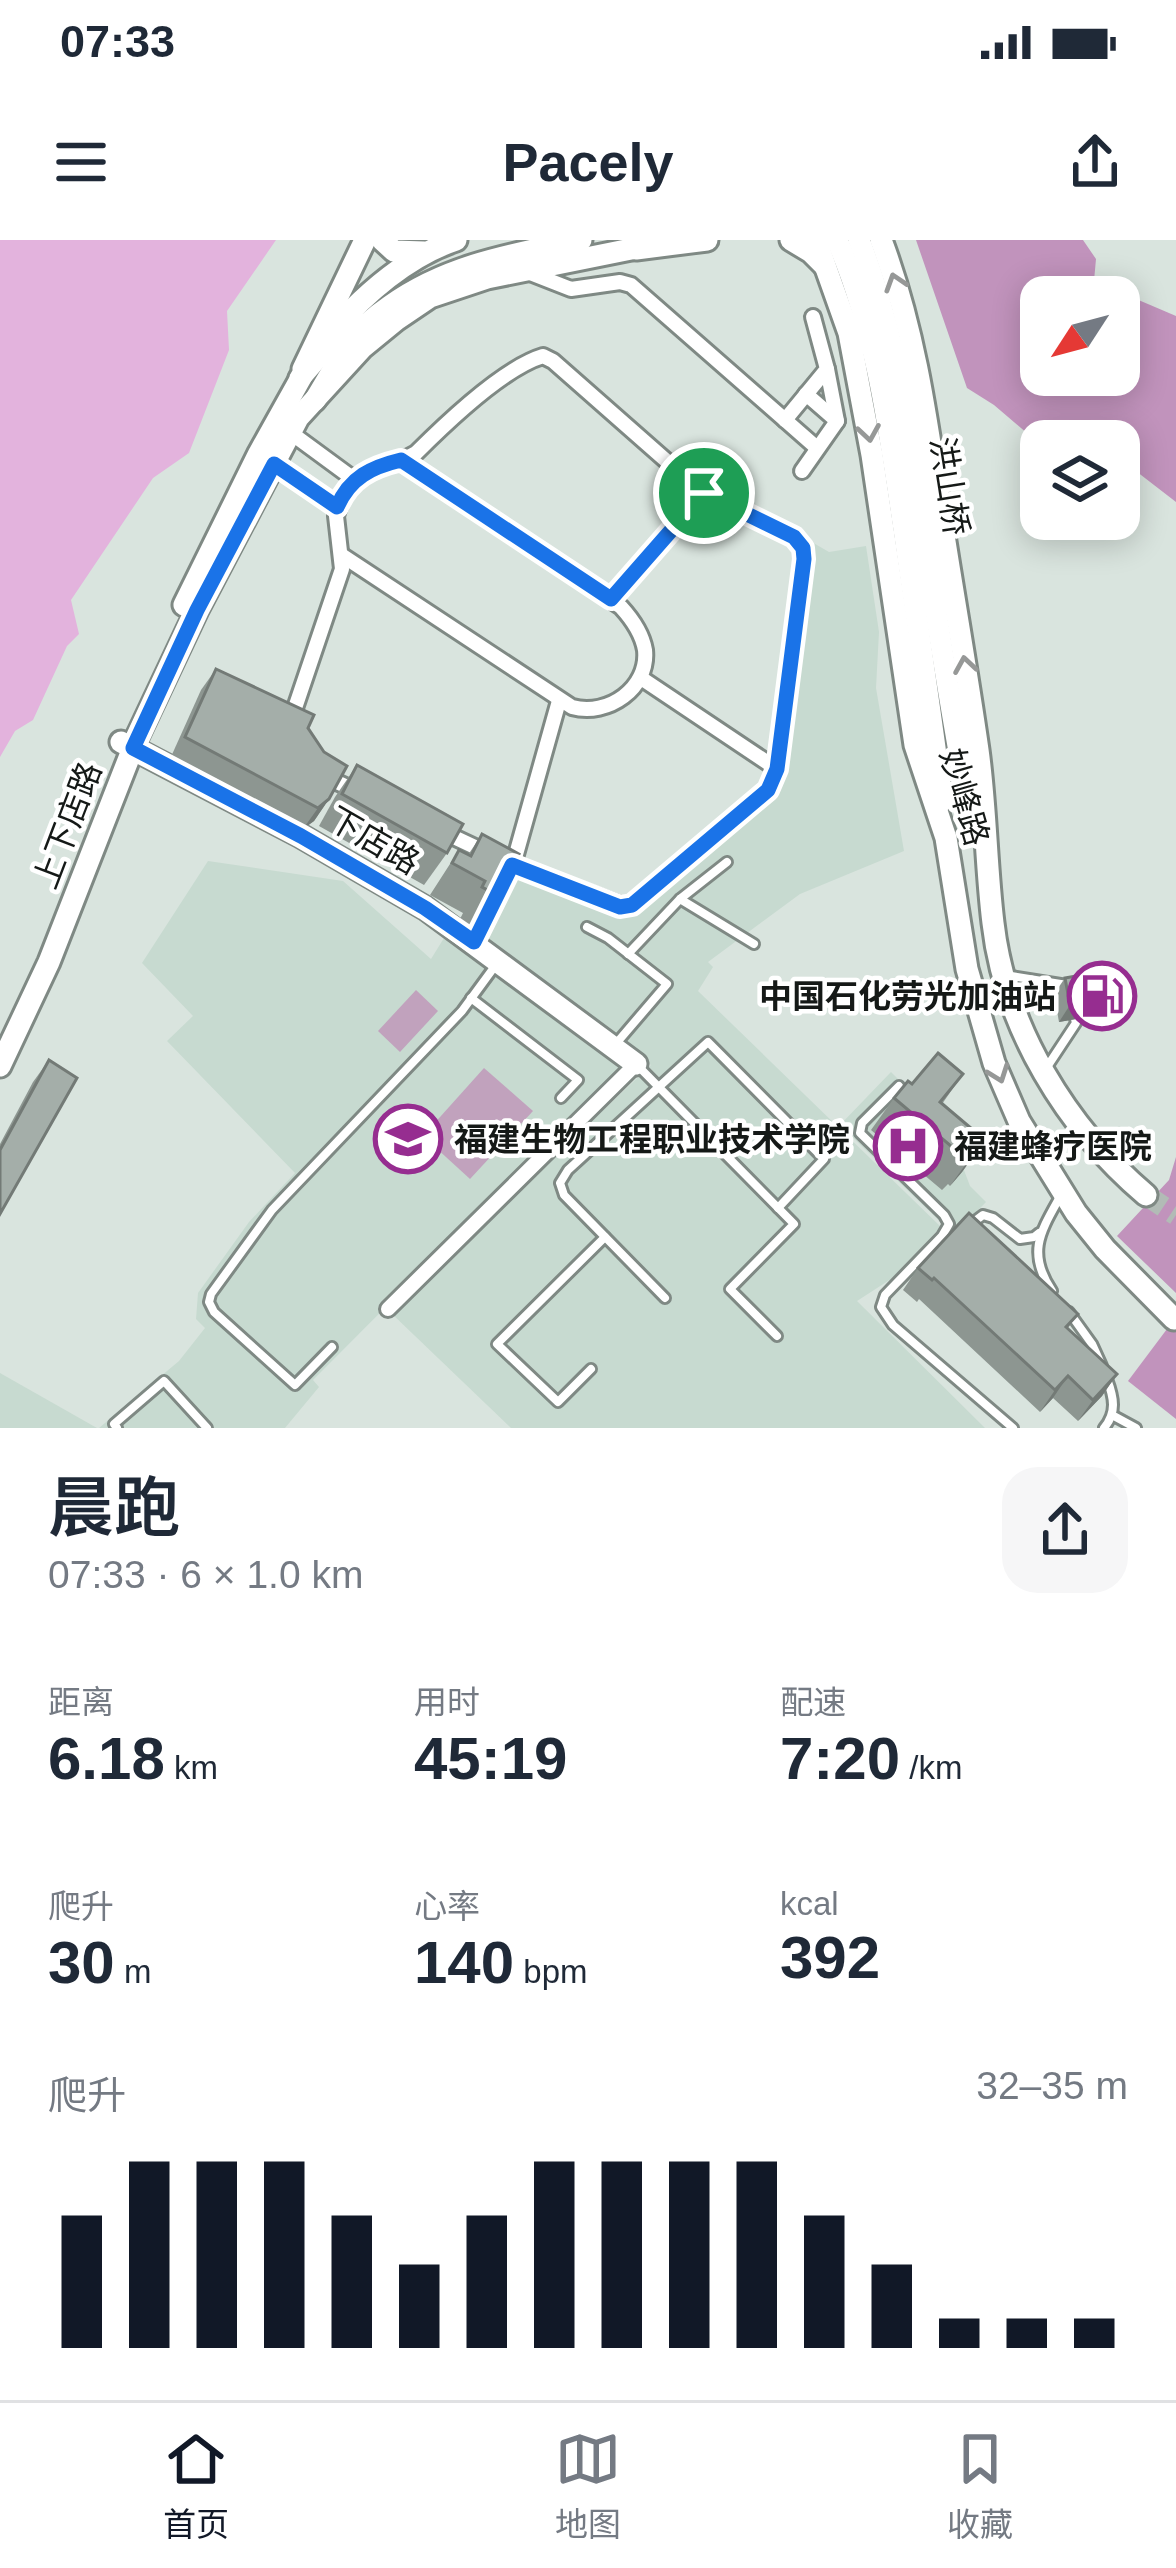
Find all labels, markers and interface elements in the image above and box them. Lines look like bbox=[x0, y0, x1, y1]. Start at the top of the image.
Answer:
text: 07:33 bbox=[60, 16, 175, 67]
icon: menu bbox=[48, 129, 114, 195]
icon: share bbox=[1062, 129, 1128, 195]
text: Pacely bbox=[502, 132, 674, 192]
one-way arrow bbox=[885, 272, 910, 293]
north arrow bbox=[1020, 276, 1140, 396]
map controls bbox=[1020, 276, 1140, 540]
button: layers bbox=[1020, 420, 1140, 540]
one-way arrow bbox=[855, 423, 880, 443]
street label: 洪山桥 bbox=[923, 434, 976, 538]
pin bbox=[653, 442, 755, 544]
icon: arrive bbox=[671, 460, 737, 526]
one-way arrow bbox=[953, 655, 978, 675]
street label: 妙峰路 bbox=[933, 744, 996, 850]
street label: 上下店路 bbox=[27, 757, 108, 893]
street label: 下店路 bbox=[322, 800, 426, 881]
fuel station icon: 中国石化劳光加油站 bbox=[1067, 961, 1137, 1031]
place label: 中国石化劳光加油站 bbox=[759, 978, 1056, 1015]
one-way arrow bbox=[985, 1063, 1009, 1084]
school or university icon: 福建生物工程职业技术学院 bbox=[373, 1104, 443, 1174]
hospital icon: 福建蜂疗医院 bbox=[873, 1111, 943, 1181]
place label: 福建生物工程职业技术学院 bbox=[454, 1121, 850, 1158]
place label: 福建蜂疗医院 bbox=[954, 1128, 1152, 1165]
button: share bbox=[1002, 1467, 1128, 1593]
text: 晨跑 bbox=[48, 1471, 180, 1545]
text: 07:33 · 6 × 1.0 km bbox=[48, 1553, 363, 1596]
text: 距离 bbox=[48, 1684, 114, 1721]
text: 用时 bbox=[414, 1684, 480, 1721]
text: 配速 bbox=[780, 1684, 846, 1721]
text: 6.18 bbox=[48, 1725, 165, 1792]
text: 45:19 bbox=[414, 1725, 567, 1792]
text: 7:20 bbox=[780, 1725, 900, 1792]
text: km bbox=[165, 1749, 218, 1786]
text: /km bbox=[900, 1749, 962, 1786]
text: kcal bbox=[780, 1885, 839, 1922]
text: 爬升 bbox=[48, 1888, 114, 1925]
text: 心率 bbox=[414, 1888, 480, 1925]
text: 392 bbox=[780, 1924, 880, 1991]
text: 30 bbox=[48, 1929, 115, 1996]
text: 140 bbox=[414, 1929, 514, 1996]
text: m bbox=[115, 1953, 151, 1990]
text: bpm bbox=[514, 1953, 587, 1990]
text: 32–35 m bbox=[976, 2064, 1128, 2107]
text: 爬升 bbox=[48, 2074, 126, 2117]
tab: 首页 bbox=[163, 2426, 229, 2546]
tab: 地图 bbox=[555, 2426, 621, 2546]
tab: 收藏 bbox=[947, 2426, 1013, 2546]

